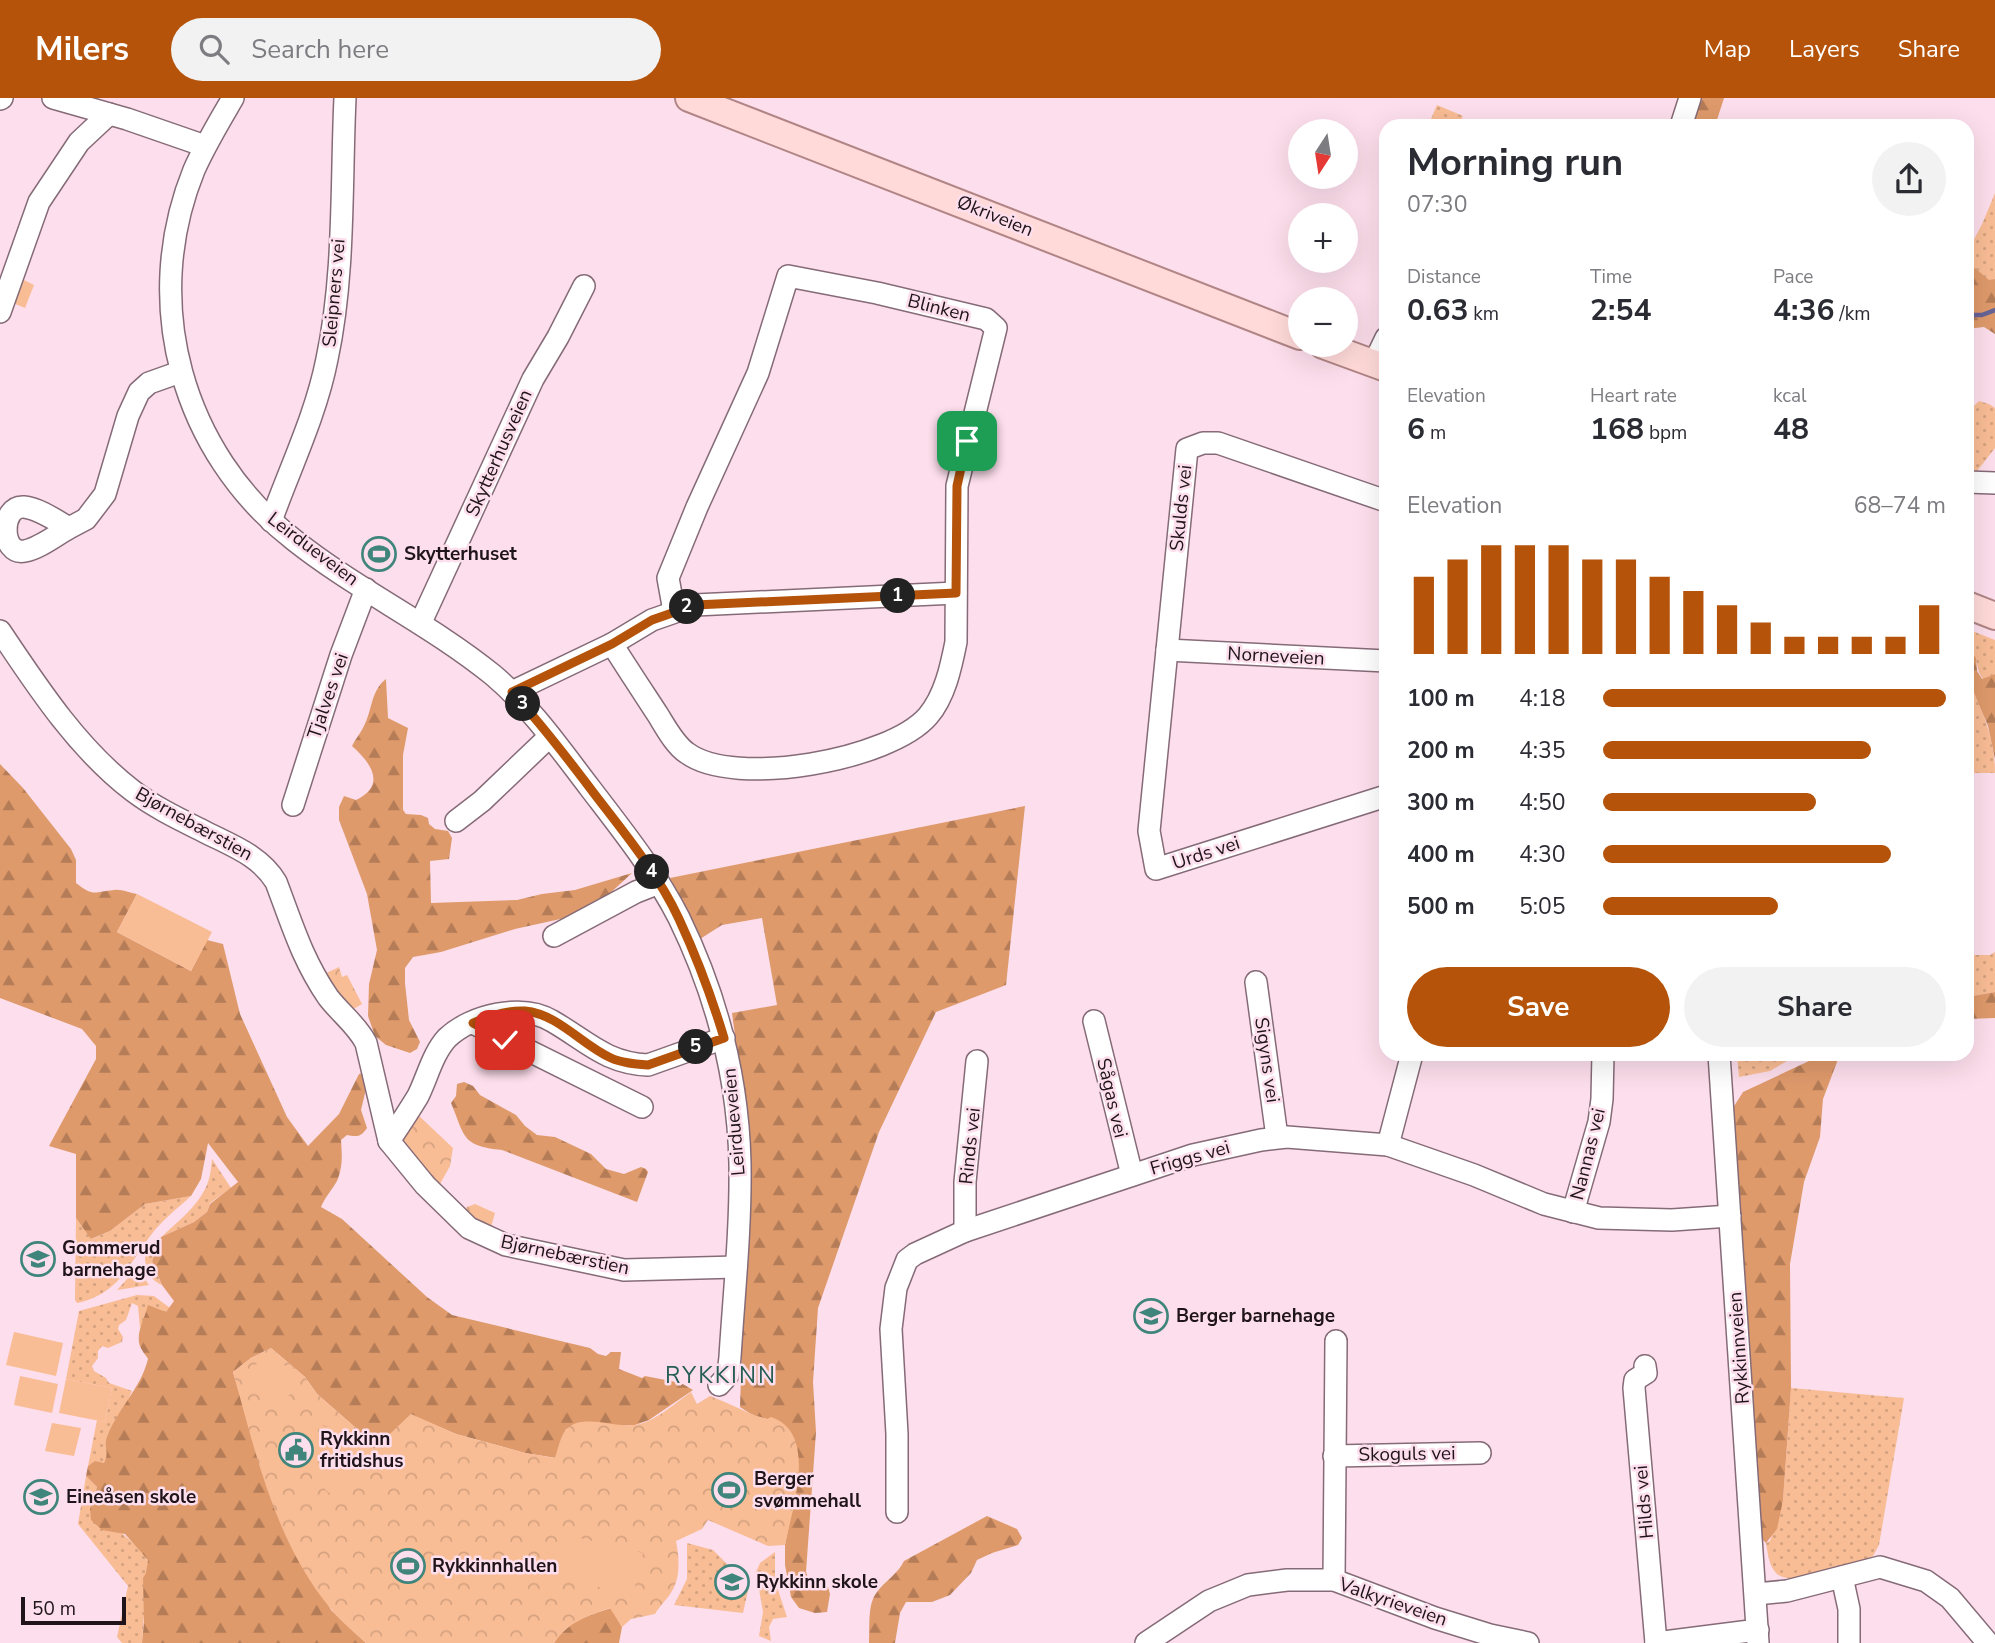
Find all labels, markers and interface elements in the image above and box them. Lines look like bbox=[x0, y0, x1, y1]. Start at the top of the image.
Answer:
search box bbox=[171, 18, 661, 81]
text: Milers bbox=[35, 27, 129, 72]
icon: search bbox=[195, 30, 233, 68]
text: Search here bbox=[251, 32, 389, 67]
text: Map bbox=[1704, 33, 1751, 65]
text: Layers bbox=[1789, 33, 1860, 65]
text: Share bbox=[1898, 33, 1960, 65]
north arrow bbox=[1288, 119, 1358, 189]
map controls bbox=[1288, 119, 1358, 357]
text: Morning run bbox=[1407, 137, 1623, 188]
button: share bbox=[1872, 142, 1946, 216]
street label: Økriveien bbox=[953, 189, 1037, 243]
text: 07:30 bbox=[1407, 189, 1467, 220]
button: + bbox=[1288, 203, 1358, 273]
street label: Sleipners vei bbox=[316, 238, 352, 348]
text: Distance bbox=[1407, 264, 1481, 290]
text: Time bbox=[1590, 264, 1632, 290]
text: Pace bbox=[1773, 264, 1813, 290]
button: − bbox=[1288, 287, 1358, 357]
street label: Blinken bbox=[905, 288, 973, 328]
text: 0.63 bbox=[1407, 290, 1468, 331]
text: 2:54 bbox=[1590, 290, 1651, 331]
text: 4:36 bbox=[1773, 290, 1834, 331]
text: km bbox=[1468, 301, 1499, 327]
text: /km bbox=[1834, 301, 1870, 327]
text: Elevation bbox=[1407, 383, 1486, 409]
text: Heart rate bbox=[1590, 383, 1677, 409]
text: kcal bbox=[1773, 383, 1807, 409]
street label: Skytterhusveien bbox=[459, 386, 539, 520]
text: 6 bbox=[1407, 409, 1425, 450]
text: 168 bbox=[1590, 409, 1644, 450]
text: 48 bbox=[1773, 409, 1809, 450]
pin bbox=[937, 411, 997, 471]
text: m bbox=[1425, 420, 1446, 446]
text: bpm bbox=[1644, 420, 1687, 446]
icon: arrive bbox=[948, 422, 986, 460]
street label: Skulds vei bbox=[1164, 464, 1198, 552]
text: Elevation bbox=[1407, 490, 1502, 521]
text: 68–74 m bbox=[1854, 490, 1946, 521]
street label: Leirdueveien bbox=[262, 506, 364, 592]
sports icon: Skytterhuset bbox=[360, 535, 398, 573]
place label: Skytterhuset bbox=[404, 541, 517, 567]
pin: 1 bbox=[880, 578, 916, 614]
text: 1 bbox=[892, 582, 903, 608]
pin: 2 bbox=[670, 589, 704, 624]
text: 2 bbox=[681, 593, 692, 619]
street label: Norneveien bbox=[1227, 640, 1325, 672]
street label: Tjalves vei bbox=[301, 650, 355, 742]
text: 100 m bbox=[1407, 683, 1475, 714]
text: 4:18 bbox=[1519, 683, 1566, 714]
pin: 3 bbox=[505, 686, 540, 722]
text: 3 bbox=[517, 690, 528, 716]
text: 200 m bbox=[1407, 735, 1475, 766]
text: 4:35 bbox=[1519, 735, 1566, 766]
street label: Bjørnebærstien bbox=[131, 781, 257, 867]
text: 300 m bbox=[1407, 787, 1475, 818]
text: 4:50 bbox=[1519, 787, 1566, 818]
street label: Urds vei bbox=[1169, 830, 1243, 876]
text: 400 m bbox=[1407, 839, 1475, 870]
text: 4:30 bbox=[1519, 839, 1566, 870]
pin: 4 bbox=[634, 854, 670, 890]
text: 4 bbox=[646, 858, 657, 884]
text: 500 m bbox=[1407, 891, 1475, 922]
text: 5:05 bbox=[1519, 891, 1566, 922]
button: Save bbox=[1407, 967, 1670, 1047]
button: Share bbox=[1684, 967, 1946, 1047]
pin bbox=[475, 1010, 535, 1070]
street label: Sigyns vei bbox=[1248, 1016, 1286, 1104]
icon: check bbox=[486, 1021, 524, 1059]
pin: 5 bbox=[678, 1030, 714, 1065]
text: 5 bbox=[690, 1033, 701, 1059]
street label: Sågas vei bbox=[1090, 1056, 1134, 1140]
street label: Leirdueveien bbox=[716, 1067, 752, 1177]
street label: Nannas vei bbox=[1564, 1105, 1612, 1203]
street label: Rinds vei bbox=[953, 1106, 987, 1186]
street label: Friggs vei bbox=[1147, 1134, 1233, 1182]
street label: Bjørnebærstien bbox=[498, 1229, 632, 1281]
place label: Gommerud barnehage bbox=[62, 1235, 160, 1283]
school or university icon: Gommerud barnehage bbox=[19, 1240, 57, 1278]
street label: Rykkinnveien bbox=[1722, 1291, 1756, 1405]
school or university icon: Berger barnehage bbox=[1132, 1297, 1170, 1335]
place label: Berger barnehage bbox=[1176, 1303, 1335, 1329]
district label: RYKKINN bbox=[665, 1360, 777, 1391]
place label: Rykkinn fritidshus bbox=[320, 1426, 403, 1474]
public building icon: Rykkinn fritidshus bbox=[277, 1431, 315, 1469]
street label: Skoguls vei bbox=[1358, 1440, 1456, 1468]
street label: Hilds vei bbox=[1628, 1464, 1660, 1540]
place label: Berger svømmehall bbox=[754, 1466, 861, 1514]
sports icon: Berger svømmehall bbox=[710, 1471, 748, 1509]
school or university icon: Eineåsen skole bbox=[22, 1478, 60, 1516]
place label: Eineåsen skole bbox=[66, 1484, 196, 1510]
sports icon: Rykkinnhallen bbox=[389, 1547, 427, 1585]
place label: Rykkinnhallen bbox=[432, 1553, 557, 1579]
school or university icon: Rykkinn skole bbox=[713, 1563, 751, 1601]
place label: Rykkinn skole bbox=[756, 1569, 878, 1595]
street label: Valkyrieveien bbox=[1334, 1571, 1451, 1633]
scale bar bbox=[21, 1594, 126, 1626]
text: 50 m bbox=[32, 1596, 76, 1622]

